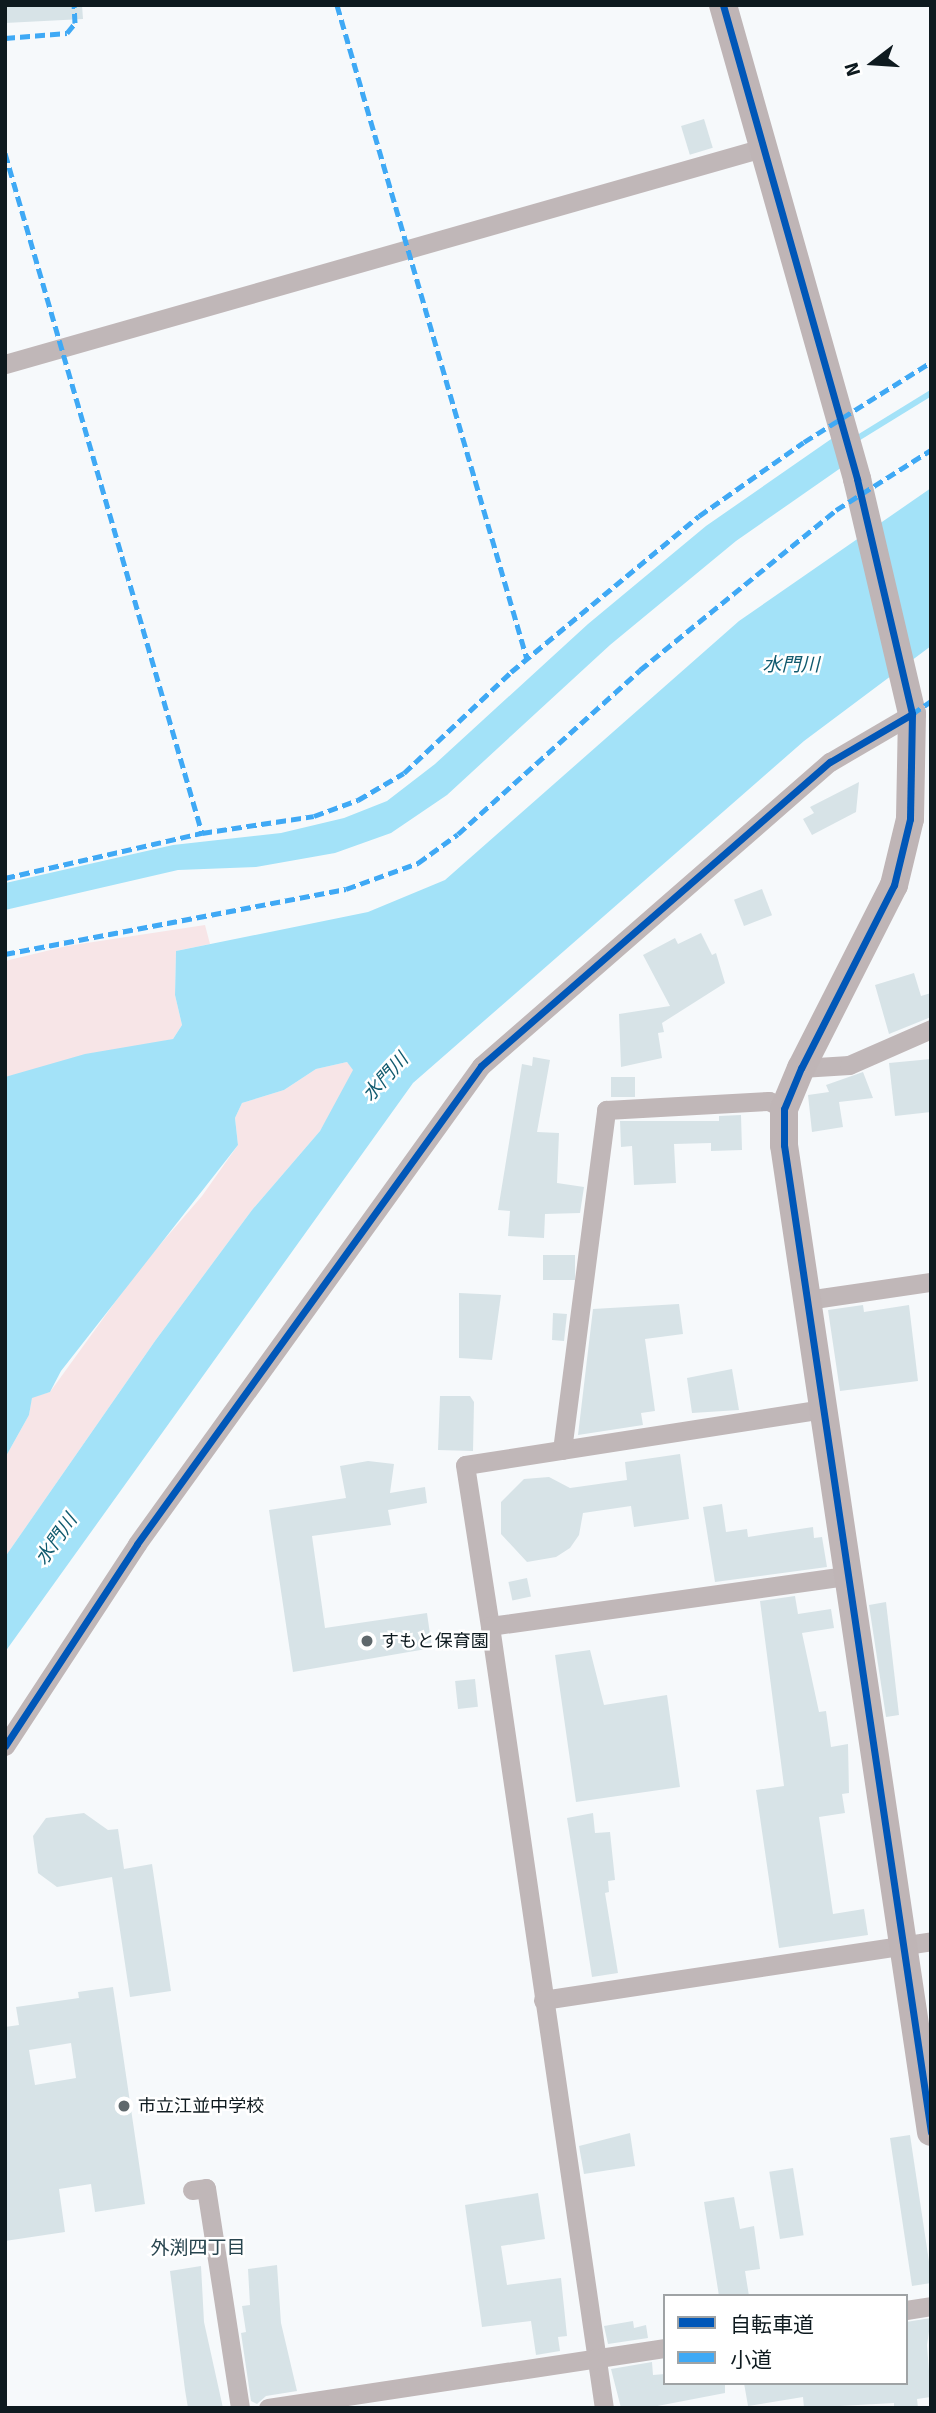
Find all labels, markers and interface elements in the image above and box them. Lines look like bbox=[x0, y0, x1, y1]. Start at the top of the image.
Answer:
north arrow bbox=[838, 28, 908, 98]
text: N bbox=[840, 59, 866, 79]
water label: 水門川 bbox=[763, 655, 819, 677]
water label: 水門川 bbox=[358, 1049, 414, 1107]
water label: 水門川 bbox=[31, 1510, 83, 1570]
place label: すもと保育園 bbox=[381, 1630, 489, 1652]
marker: すもと保育園 bbox=[359, 1633, 375, 1649]
place label: 市立江並中学校 bbox=[138, 2095, 264, 2117]
marker: 市立江並中学校 bbox=[116, 2098, 132, 2114]
district label: 外渕四丁目 bbox=[151, 2238, 245, 2260]
legend bbox=[663, 2294, 908, 2385]
text: 自転車道 bbox=[730, 2312, 814, 2338]
text: 小道 bbox=[730, 2347, 772, 2373]

